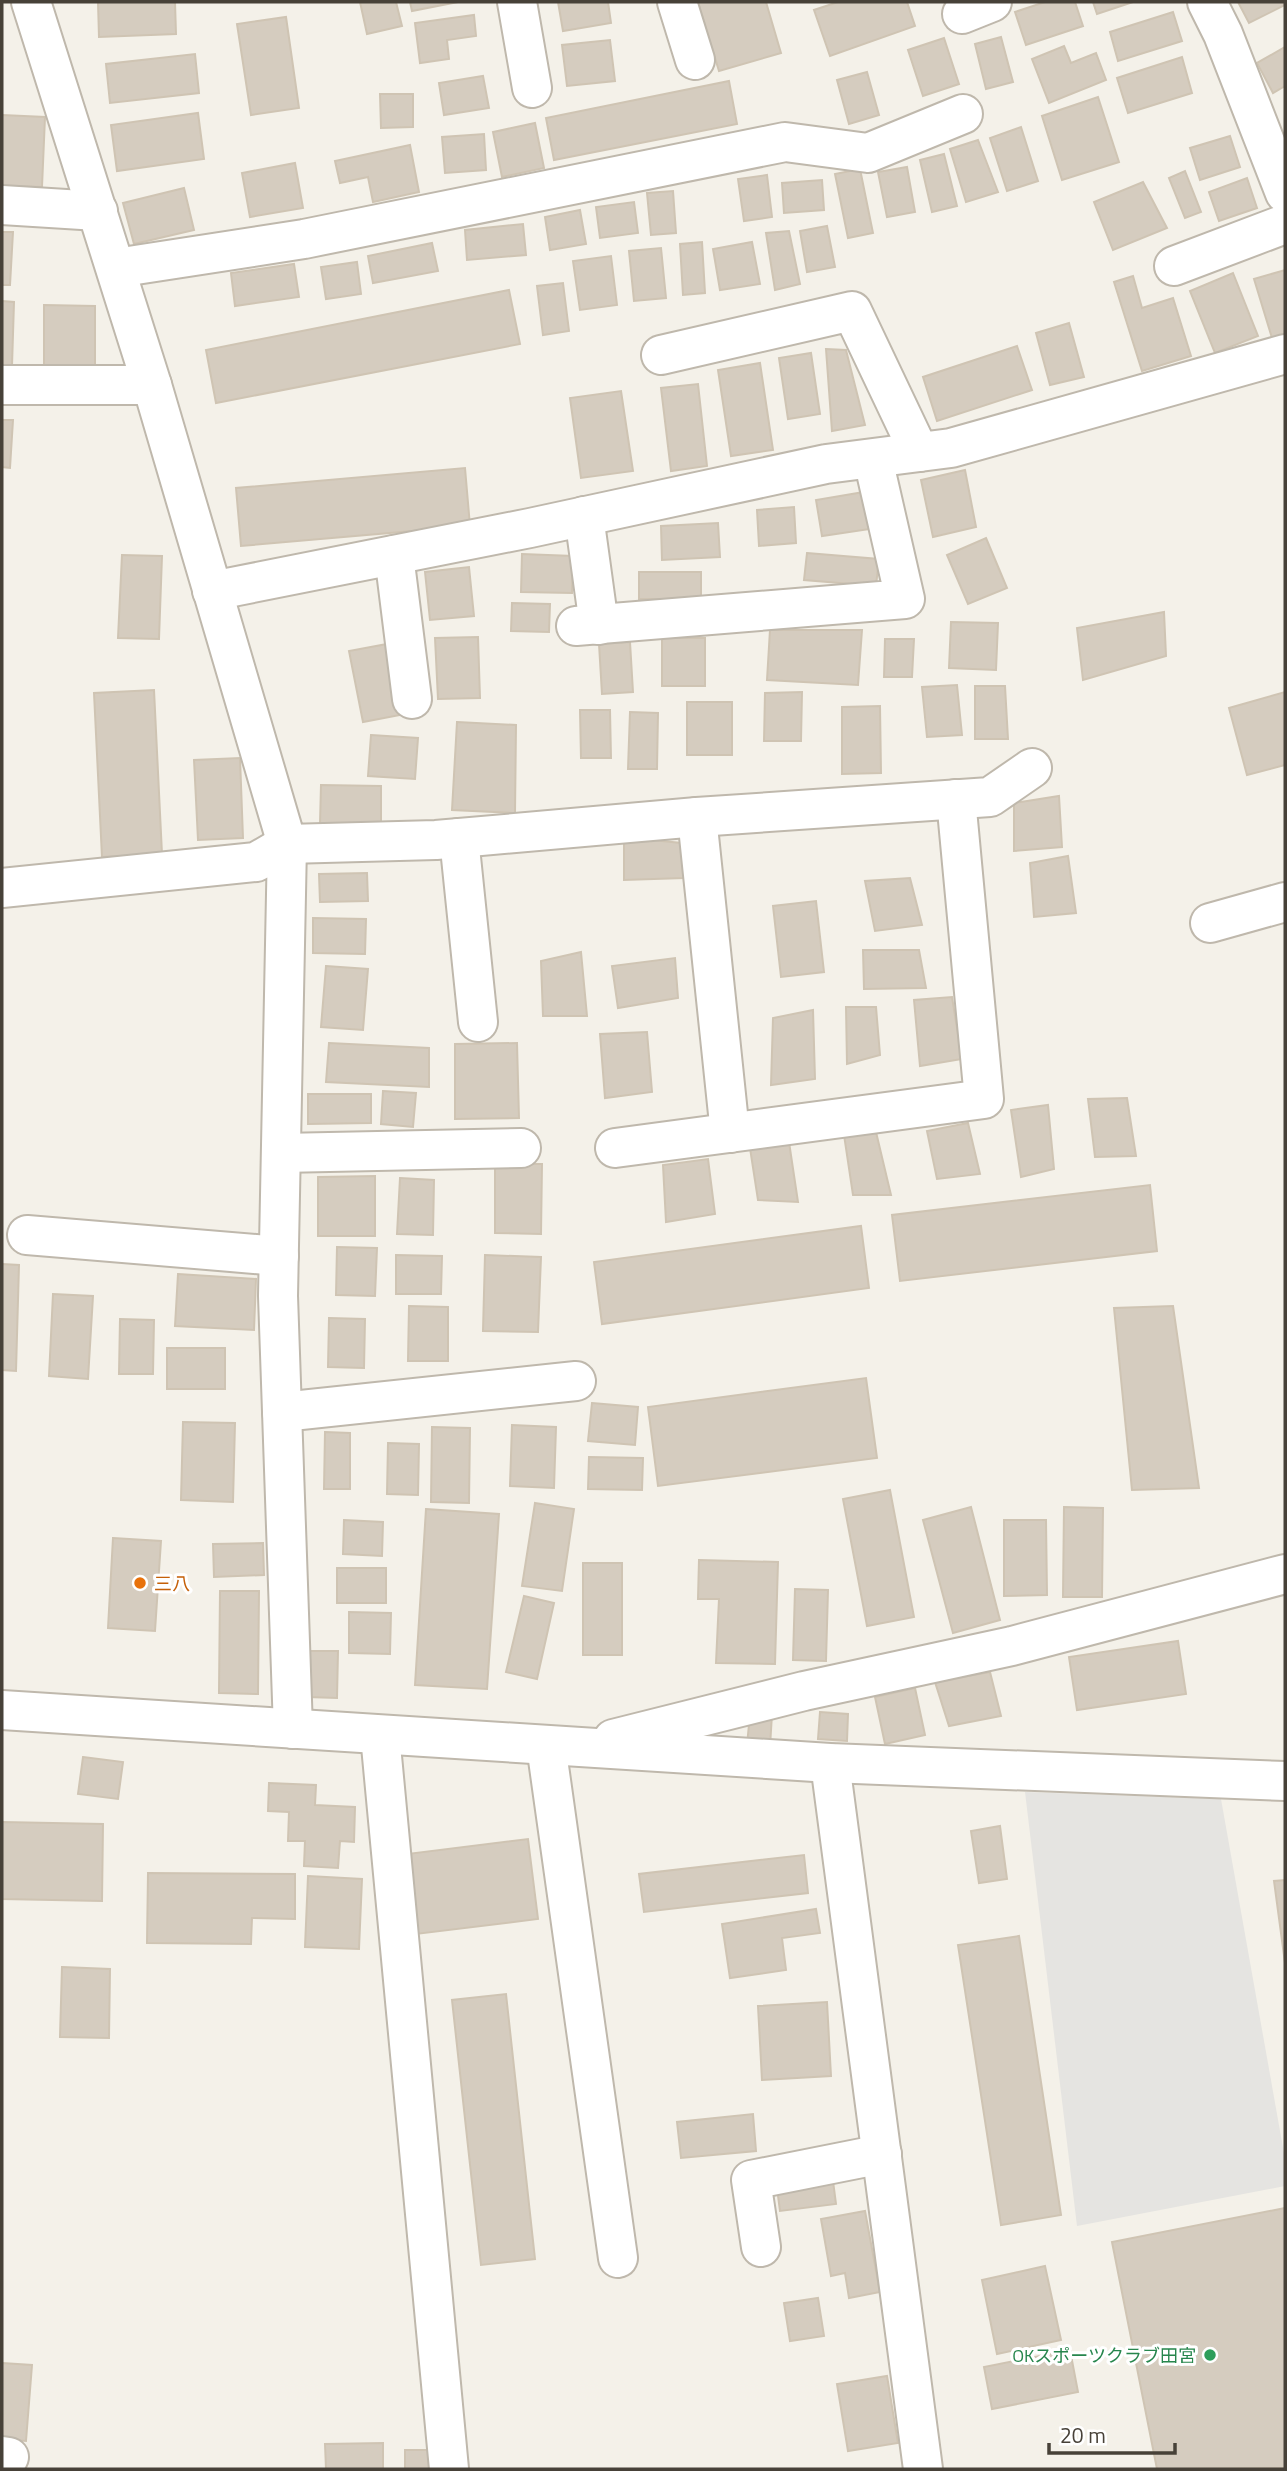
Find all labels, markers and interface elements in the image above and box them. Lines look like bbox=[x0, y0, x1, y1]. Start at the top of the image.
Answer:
place label: 三八 bbox=[154, 1570, 190, 1597]
marker: 三八 bbox=[132, 1575, 148, 1591]
place label: OKスポーツクラブ田宮 bbox=[1012, 2342, 1196, 2369]
marker: OKスポーツクラブ田宮 bbox=[1202, 2347, 1218, 2363]
scale bar bbox=[1049, 2412, 1175, 2456]
text: 20 m bbox=[1060, 2419, 1106, 2451]

